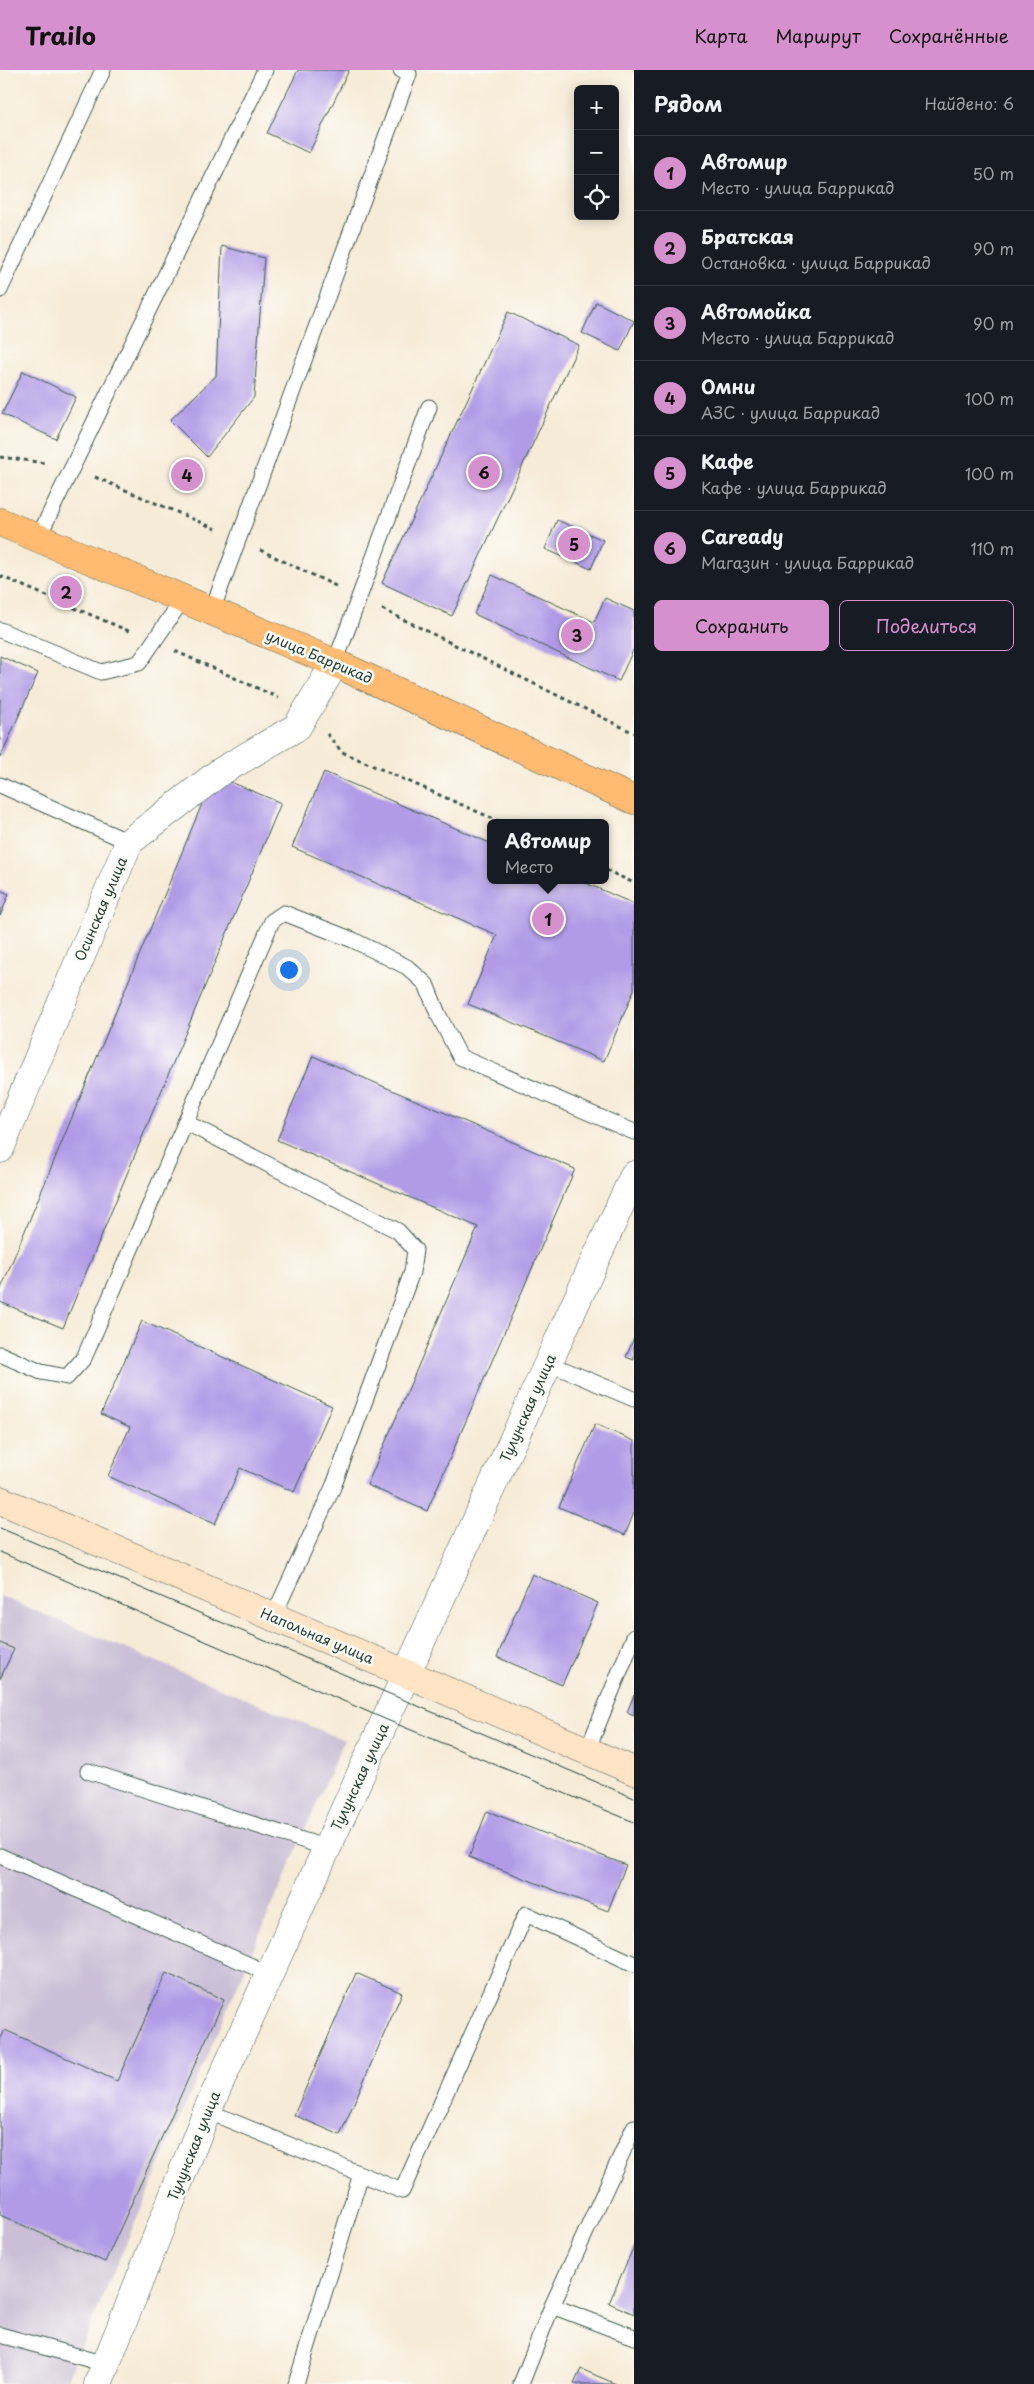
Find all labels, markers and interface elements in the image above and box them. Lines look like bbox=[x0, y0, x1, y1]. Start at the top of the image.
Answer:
text: Trailo bbox=[25, 17, 96, 53]
text: Карта bbox=[695, 22, 747, 49]
text: Маршрут bbox=[775, 22, 861, 49]
text: Сохранённые bbox=[889, 22, 1009, 49]
map controls bbox=[574, 85, 619, 220]
button: + bbox=[574, 85, 619, 130]
text: Рядом bbox=[654, 87, 722, 119]
text: Найдено: 6 bbox=[924, 91, 1014, 115]
button: − bbox=[574, 130, 619, 175]
text: Автомир bbox=[701, 147, 788, 175]
text: 1 bbox=[666, 161, 674, 185]
text: 50 m bbox=[973, 161, 1014, 185]
button: locate bbox=[574, 175, 619, 220]
text: Место · улица Баррикад bbox=[701, 175, 895, 199]
text: Братская bbox=[701, 222, 794, 250]
text: 2 bbox=[664, 236, 676, 260]
text: 90 m bbox=[973, 236, 1014, 260]
text: Остановка · улица Баррикад bbox=[701, 250, 931, 274]
text: Автомойка bbox=[701, 297, 812, 325]
text: 3 bbox=[665, 311, 675, 335]
text: 90 m bbox=[973, 311, 1014, 335]
text: Место · улица Баррикад bbox=[701, 325, 895, 349]
text: Омни bbox=[701, 372, 756, 400]
text: 4 bbox=[665, 386, 675, 410]
text: 100 m bbox=[965, 386, 1014, 410]
text: АЗС · улица Баррикад bbox=[701, 400, 880, 424]
text: Кафе bbox=[701, 447, 754, 475]
pin: 6 bbox=[468, 453, 500, 491]
pin: 4 bbox=[171, 456, 203, 494]
text: 5 bbox=[665, 461, 675, 485]
text: 100 m bbox=[965, 461, 1014, 485]
text: Кафе · улица Баррикад bbox=[701, 475, 887, 499]
text: Caready bbox=[701, 522, 783, 550]
pin: 5 bbox=[558, 525, 590, 563]
text: 6 bbox=[664, 536, 676, 560]
text: 110 m bbox=[971, 536, 1014, 560]
text: Магазин · улица Баррикад bbox=[701, 550, 914, 574]
pin: 2 bbox=[50, 573, 82, 611]
button: Сохранить bbox=[654, 600, 829, 651]
button: Поделиться bbox=[839, 600, 1014, 651]
pin: 3 bbox=[561, 616, 593, 654]
street label: улица Баррикад bbox=[263, 625, 376, 688]
popup bbox=[487, 819, 609, 884]
text: Автомир bbox=[505, 826, 591, 854]
street label: Осинская улица bbox=[69, 853, 132, 964]
text: Место bbox=[505, 854, 553, 878]
pin: 1 bbox=[532, 900, 564, 938]
your location bbox=[276, 957, 302, 983]
street label: Тулунская улица bbox=[494, 1350, 561, 1465]
street label: Напольная улица bbox=[257, 1602, 377, 1669]
street label: Тулунская улица bbox=[325, 1719, 394, 1834]
street label: Тулунская улица bbox=[162, 2088, 225, 2204]

